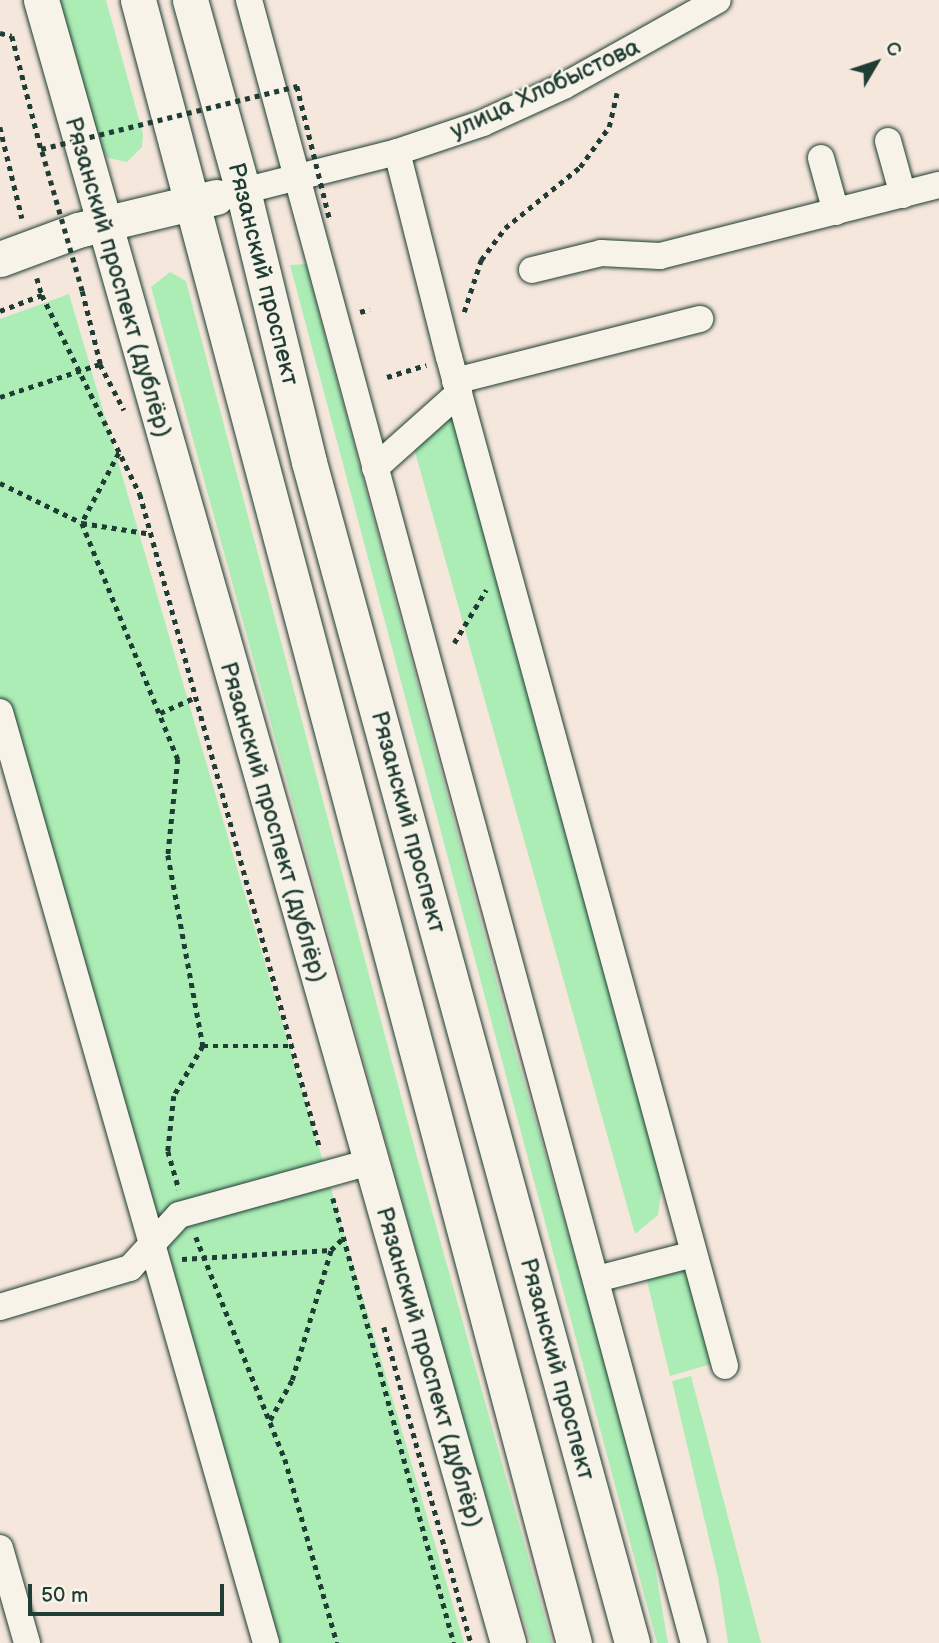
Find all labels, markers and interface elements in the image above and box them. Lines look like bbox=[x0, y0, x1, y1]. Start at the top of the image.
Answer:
north arrow bbox=[841, 28, 911, 98]
street label: улица Хлобыстова bbox=[446, 32, 644, 146]
text: С bbox=[880, 37, 906, 62]
street label: Рязанский проспект (дублёр) bbox=[58, 113, 178, 441]
street label: Рязанский проспект bbox=[221, 159, 305, 389]
street label: Рязанский проспект (дублёр) bbox=[213, 658, 333, 986]
street label: Рязанский проспект bbox=[364, 708, 452, 936]
street label: Рязанский проспект (дублёр) bbox=[369, 1203, 489, 1531]
street label: Рязанский проспект bbox=[513, 1255, 601, 1483]
scale bar bbox=[32, 1570, 228, 1614]
text: 50 m bbox=[41, 1583, 88, 1608]

